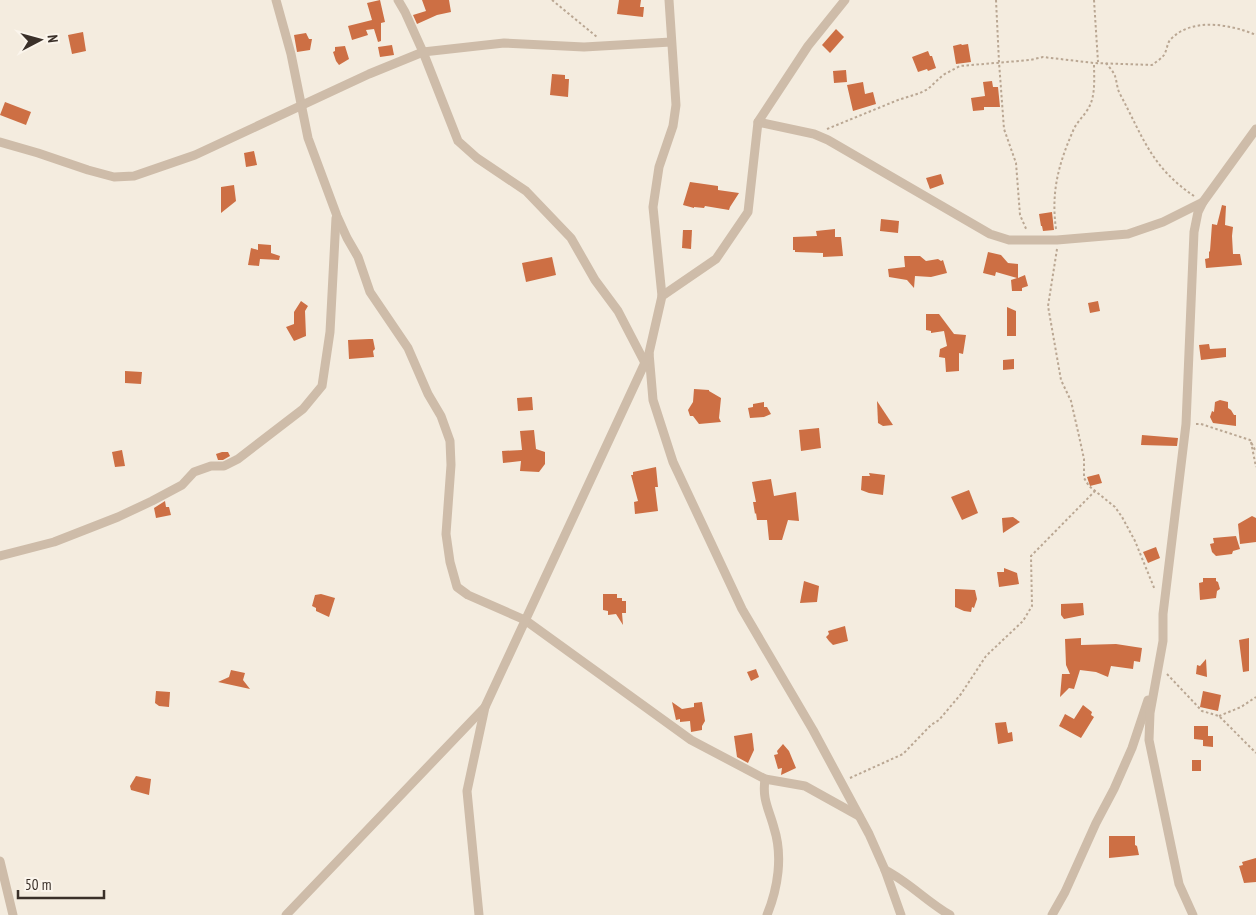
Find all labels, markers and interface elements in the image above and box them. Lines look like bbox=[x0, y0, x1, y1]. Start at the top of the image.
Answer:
north arrow bbox=[15, 15, 65, 65]
text: N bbox=[44, 34, 62, 43]
scale bar bbox=[18, 868, 104, 900]
text: 50 m bbox=[25, 875, 51, 894]

